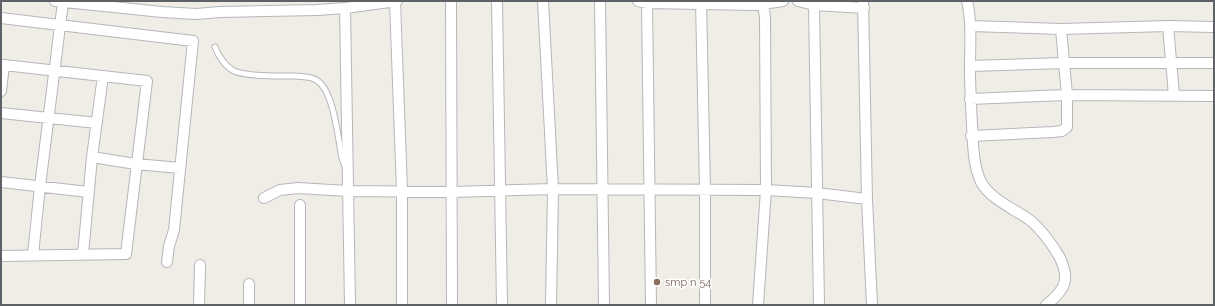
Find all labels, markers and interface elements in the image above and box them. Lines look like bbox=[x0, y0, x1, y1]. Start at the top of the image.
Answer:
place label: smp n 54 bbox=[665, 276, 711, 289]
marker: smp n 54 bbox=[652, 277, 662, 287]

